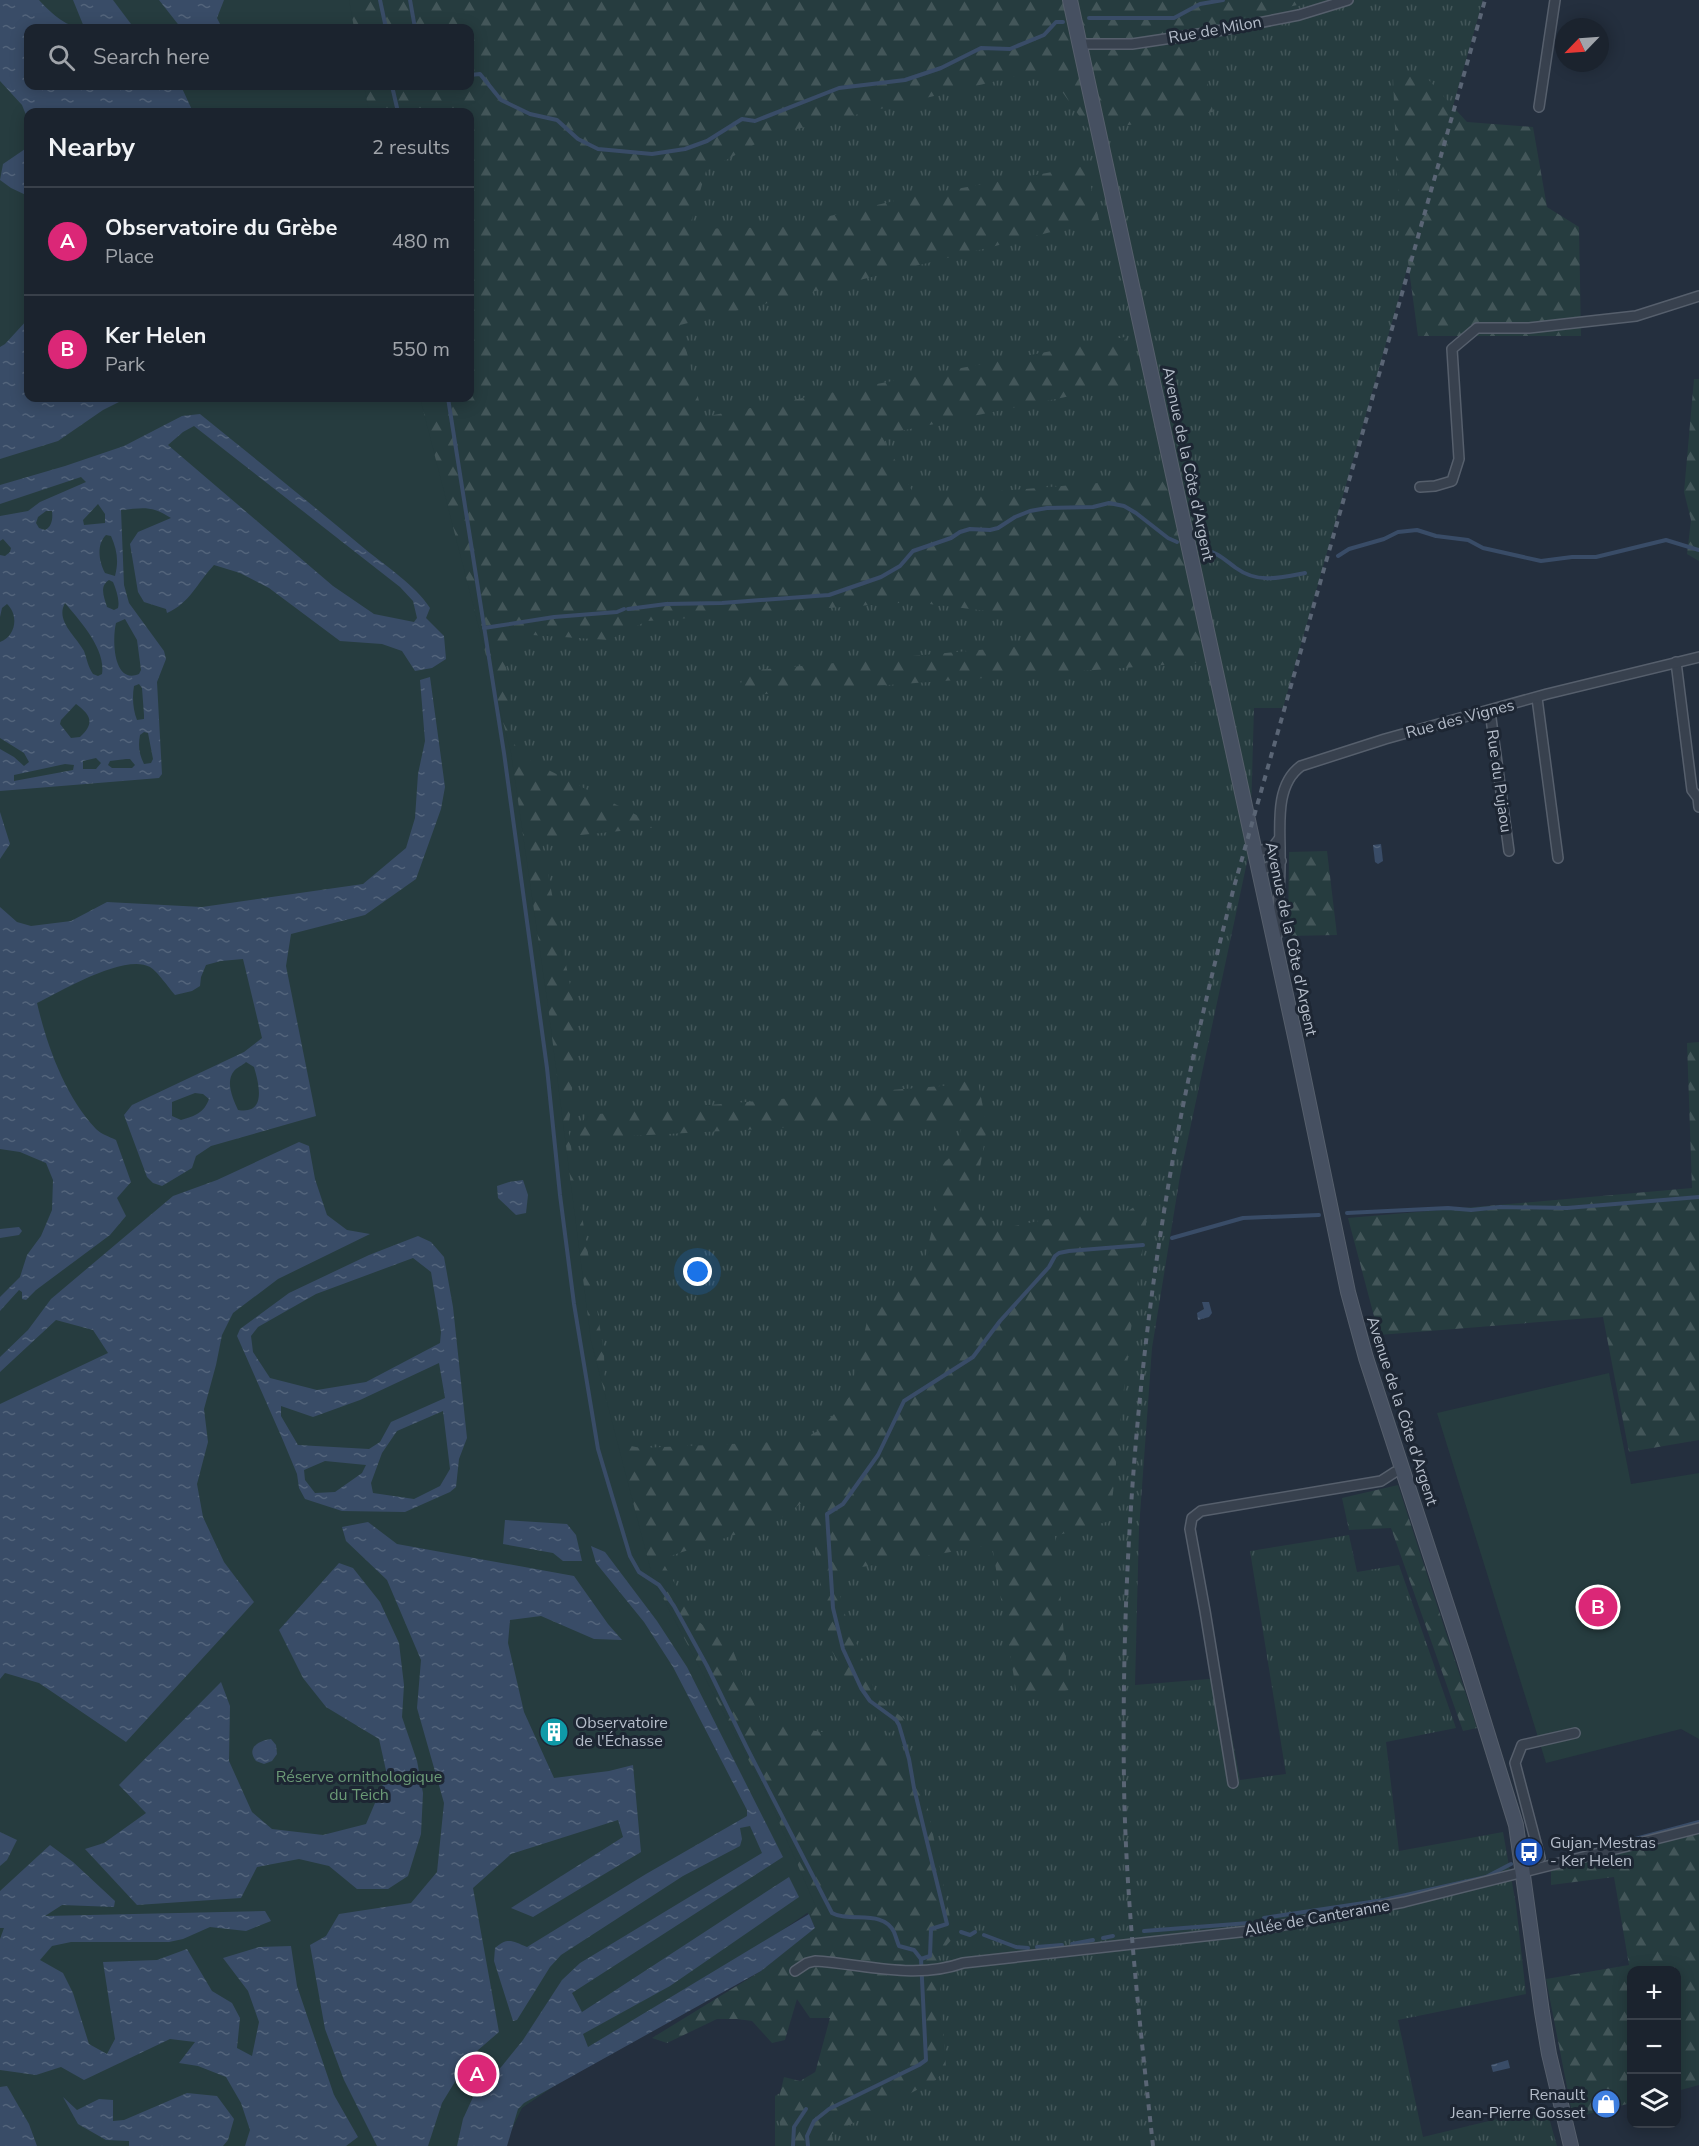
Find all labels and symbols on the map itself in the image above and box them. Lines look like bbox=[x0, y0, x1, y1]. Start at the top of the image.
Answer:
street label: Rue de Milon bbox=[1167, 11, 1263, 49]
north arrow bbox=[1555, 18, 1609, 72]
street label: Avenue de la Côte d'Argent bbox=[1157, 365, 1219, 563]
street label: Rue des Vignes bbox=[1403, 694, 1517, 744]
street label: Rue du Pujaou bbox=[1481, 728, 1517, 834]
street label: Avenue de la Côte d'Argent bbox=[1260, 840, 1322, 1038]
your location bbox=[683, 1257, 712, 1286]
street label: Avenue de la Côte d'Argent bbox=[1361, 1314, 1443, 1509]
pin: B bbox=[1578, 1584, 1618, 1630]
place label: Observatoire de l'Échasse bbox=[575, 1712, 668, 1752]
building icon: Observatoire de l'Échasse bbox=[538, 1716, 570, 1748]
park label: Réserve ornithologique du Teich bbox=[276, 1766, 442, 1806]
place label: Gujan-Mestras - Ker Helen bbox=[1550, 1832, 1656, 1872]
bus stop icon: Gujan-Mestras - Ker Helen bbox=[1513, 1836, 1545, 1868]
street label: Allée de Canteranne bbox=[1243, 1894, 1391, 1942]
pin: A bbox=[458, 2052, 496, 2096]
place label: Renault Jean-Pierre Gosset bbox=[1450, 2084, 1585, 2124]
shop icon: Renault Jean-Pierre Gosset bbox=[1590, 2088, 1622, 2120]

